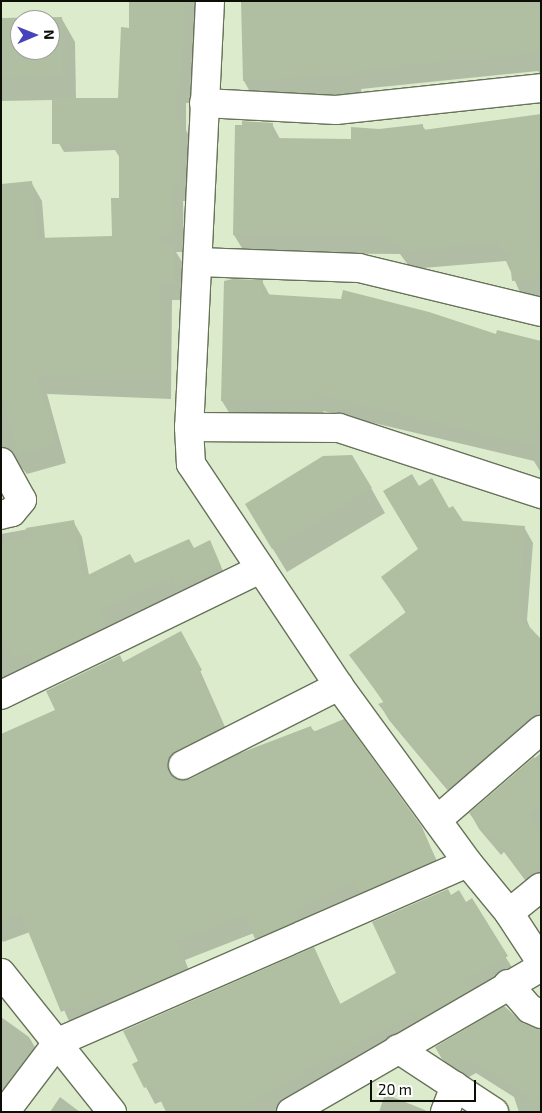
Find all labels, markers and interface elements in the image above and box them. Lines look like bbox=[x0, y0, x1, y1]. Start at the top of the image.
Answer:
north arrow bbox=[10, 10, 60, 60]
text: N bbox=[41, 30, 58, 40]
scale bar bbox=[372, 1070, 478, 1102]
text: 20 m bbox=[378, 1080, 412, 1098]

